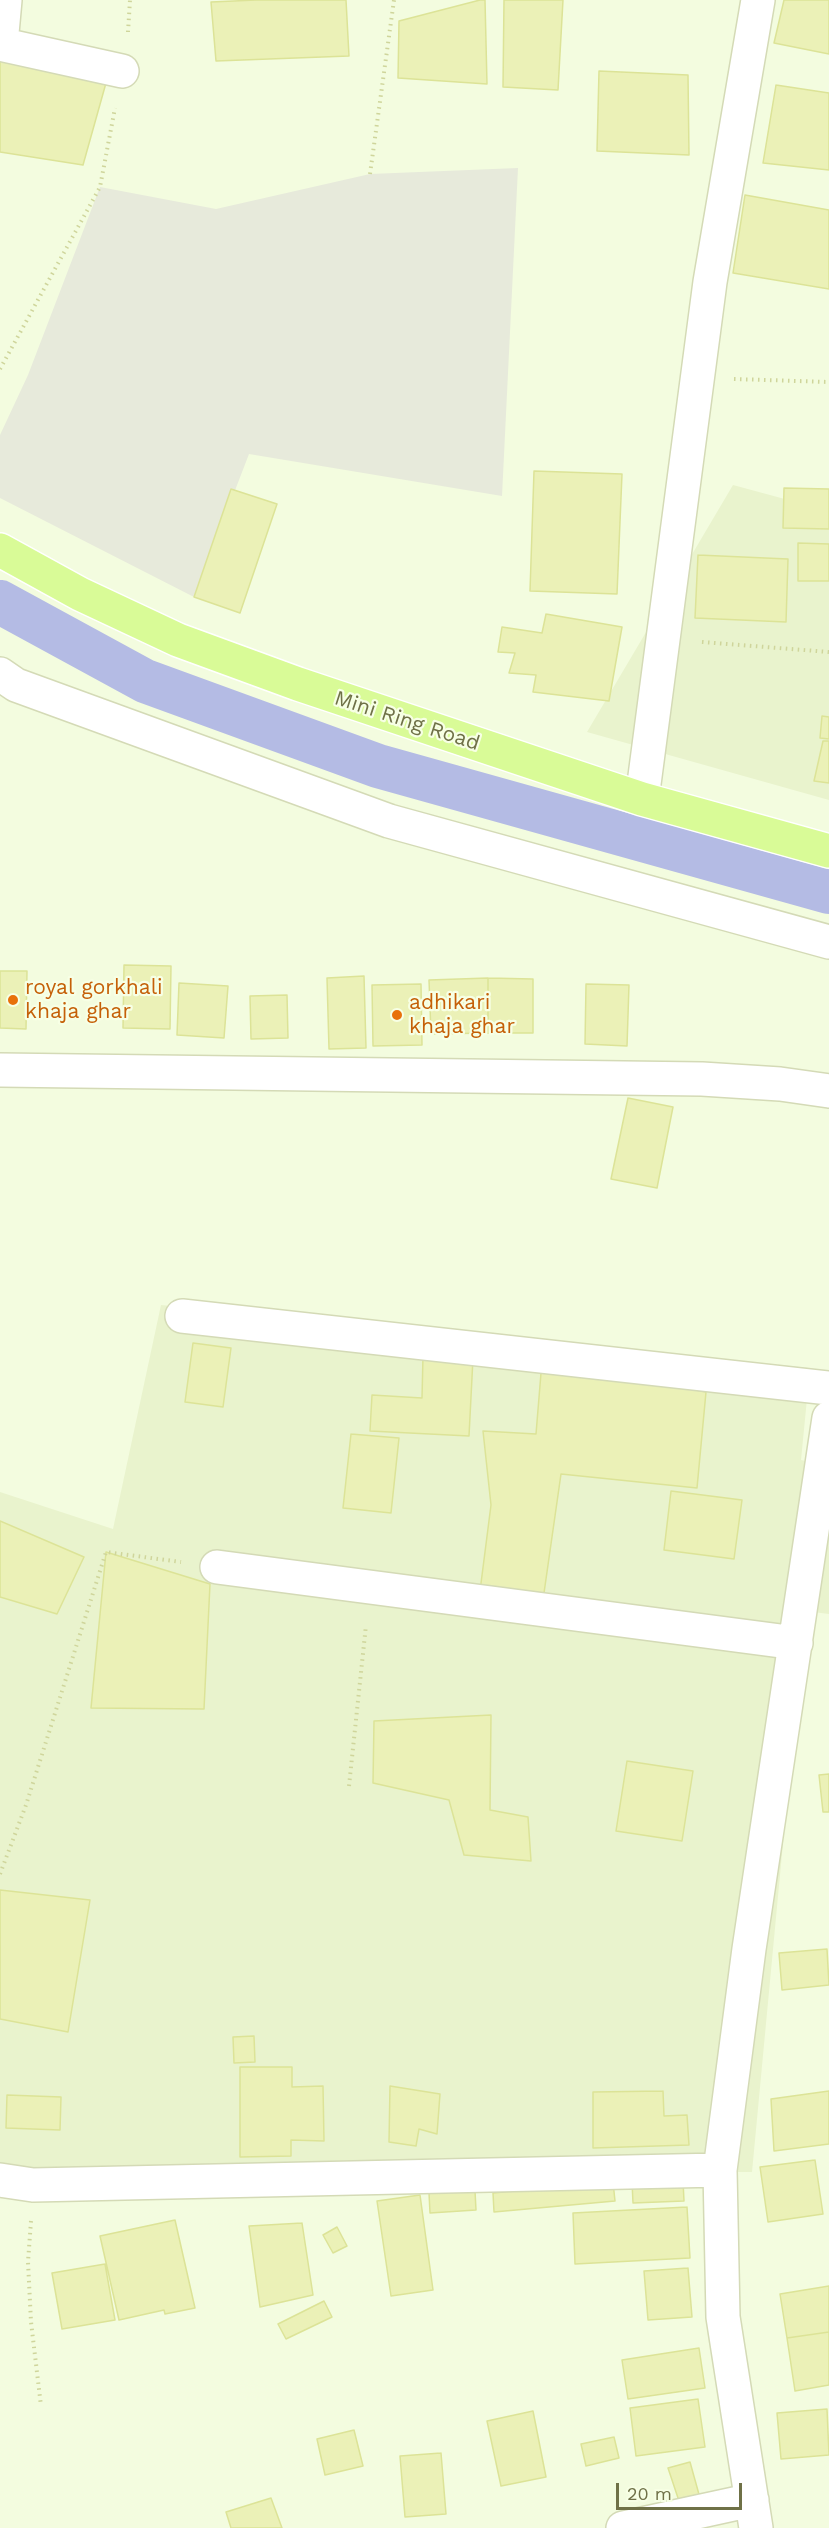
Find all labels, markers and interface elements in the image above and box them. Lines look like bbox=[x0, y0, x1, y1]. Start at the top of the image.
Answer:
street label: Mini Ring Road bbox=[331, 686, 483, 756]
place label: royal gorkhali khaja ghar bbox=[25, 975, 163, 1025]
place label: adhikari khaja ghar bbox=[409, 990, 515, 1040]
marker: royal gorkhali khaja ghar bbox=[6, 993, 20, 1007]
marker: adhikari khaja ghar bbox=[390, 1008, 404, 1022]
scale bar bbox=[619, 2471, 745, 2509]
text: 20 m bbox=[627, 2483, 672, 2504]

